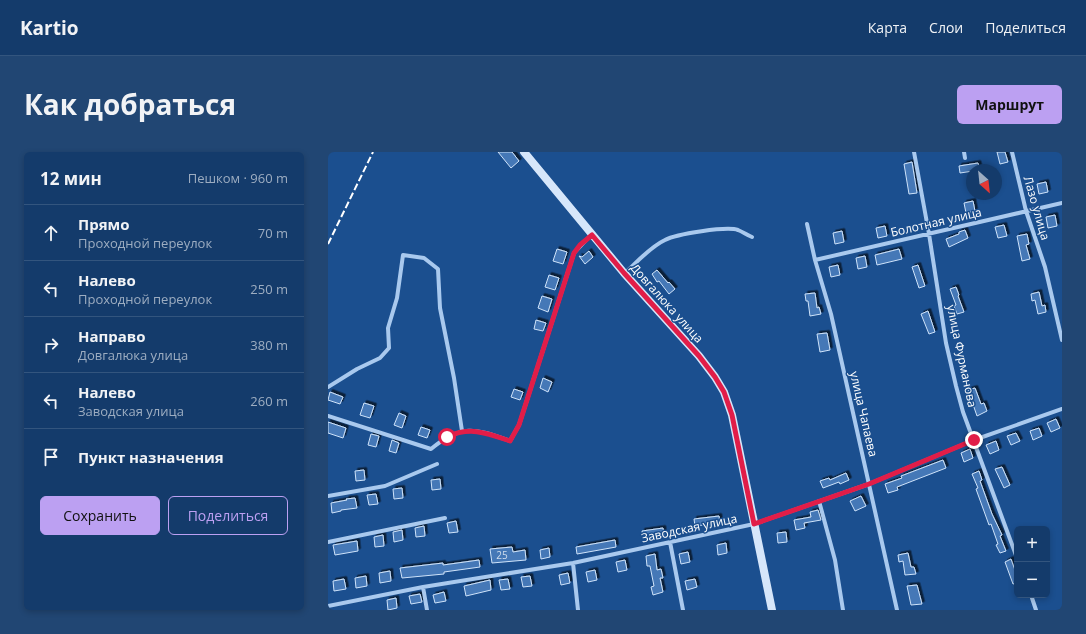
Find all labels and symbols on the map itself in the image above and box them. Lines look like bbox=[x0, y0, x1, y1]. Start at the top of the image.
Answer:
north arrow bbox=[966, 164, 1002, 200]
street label: Лазо улица bbox=[1020, 174, 1054, 242]
street label: Болотная улица bbox=[889, 203, 983, 241]
street label: Довгалюка улица bbox=[627, 260, 707, 346]
street label: улица Фурманова bbox=[943, 303, 981, 409]
street label: улица Чапаева bbox=[846, 370, 882, 458]
route start bbox=[438, 428, 456, 446]
route end bbox=[965, 431, 983, 449]
street label: Заводская улица bbox=[639, 510, 739, 546]
house number: 25 bbox=[496, 548, 508, 562]

